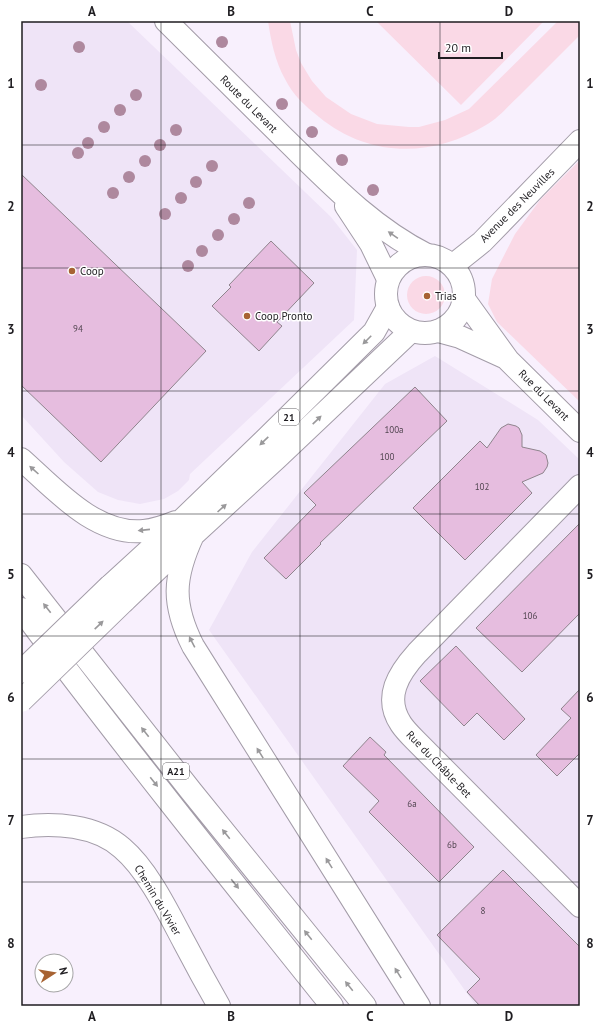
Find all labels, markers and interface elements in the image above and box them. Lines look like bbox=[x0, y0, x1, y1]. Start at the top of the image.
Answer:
text: A bbox=[88, 3, 96, 20]
text: B bbox=[227, 3, 235, 20]
text: C bbox=[366, 3, 374, 20]
text: D bbox=[505, 3, 513, 20]
scale bar bbox=[439, 34, 502, 60]
text: 20 m bbox=[445, 40, 471, 55]
street label: Route du Levant bbox=[217, 72, 281, 136]
text: 1 bbox=[7, 75, 15, 92]
text: 1 bbox=[586, 75, 594, 92]
street label: Avenue des Neuvilles bbox=[477, 164, 558, 245]
text: 2 bbox=[7, 198, 15, 215]
text: 2 bbox=[586, 198, 594, 215]
one-way arrow bbox=[388, 231, 398, 239]
place label: Coop bbox=[80, 264, 104, 278]
marker: Coop bbox=[67, 266, 77, 276]
place label: Trias bbox=[435, 289, 457, 303]
marker: Trias bbox=[422, 291, 432, 301]
place label: Coop Pronto bbox=[255, 309, 313, 323]
marker: Coop Pronto bbox=[242, 311, 252, 321]
text: 3 bbox=[7, 321, 15, 338]
text: 3 bbox=[586, 321, 594, 338]
house number: 94 bbox=[73, 323, 83, 334]
one-way arrow bbox=[362, 335, 372, 345]
street label: Rue du Levant bbox=[516, 367, 573, 424]
road number: 21 bbox=[279, 409, 299, 425]
one-way arrow bbox=[312, 415, 322, 425]
house number: 100a bbox=[384, 424, 404, 435]
one-way arrow bbox=[259, 436, 269, 446]
text: 4 bbox=[7, 444, 15, 461]
text: 4 bbox=[586, 444, 594, 461]
house number: 100 bbox=[380, 451, 394, 462]
one-way arrow bbox=[29, 465, 39, 475]
house number: 102 bbox=[475, 481, 489, 492]
one-way arrow bbox=[216, 504, 227, 513]
one-way arrow bbox=[138, 527, 150, 534]
text: 5 bbox=[7, 566, 15, 583]
text: 5 bbox=[586, 566, 594, 583]
one-way arrow bbox=[43, 603, 52, 614]
house number: 106 bbox=[523, 610, 537, 621]
one-way arrow bbox=[94, 620, 104, 630]
one-way arrow bbox=[188, 637, 195, 648]
text: 6 bbox=[7, 689, 15, 706]
text: 6 bbox=[586, 689, 594, 706]
one-way arrow bbox=[141, 727, 149, 738]
street label: Rue du Châble-Bet bbox=[403, 728, 475, 801]
one-way arrow bbox=[257, 747, 264, 759]
road number: A21 bbox=[163, 763, 189, 779]
one-way arrow bbox=[149, 777, 158, 788]
house number: 6a bbox=[407, 798, 417, 809]
text: 7 bbox=[7, 812, 15, 829]
text: 7 bbox=[586, 812, 594, 829]
one-way arrow bbox=[222, 828, 231, 839]
house number: 6b bbox=[447, 839, 457, 850]
one-way arrow bbox=[326, 857, 333, 869]
street label: Chemin du Vivier bbox=[131, 862, 185, 938]
one-way arrow bbox=[231, 879, 239, 890]
house number: 8 bbox=[481, 905, 486, 916]
one-way arrow bbox=[303, 930, 312, 940]
text: 8 bbox=[7, 935, 15, 952]
text: 8 bbox=[586, 935, 594, 952]
north arrow bbox=[34, 953, 74, 993]
text: N bbox=[56, 966, 71, 976]
one-way arrow bbox=[395, 967, 402, 979]
one-way arrow bbox=[344, 980, 353, 991]
text: A bbox=[88, 1008, 96, 1025]
text: B bbox=[227, 1008, 235, 1025]
text: C bbox=[366, 1008, 374, 1025]
text: D bbox=[505, 1008, 513, 1025]

